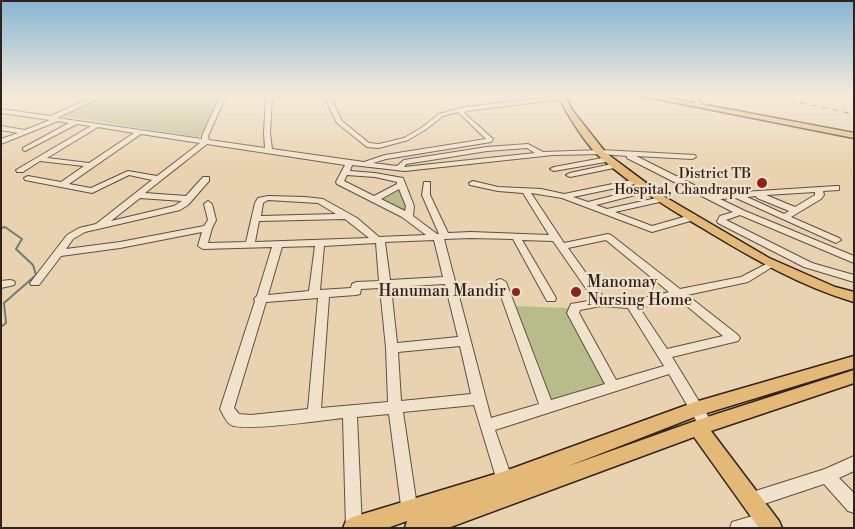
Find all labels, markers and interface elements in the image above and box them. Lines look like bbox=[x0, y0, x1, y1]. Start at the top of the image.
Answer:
place label: District TB Hospital, Chandrapur bbox=[614, 167, 751, 200]
marker: District TB Hospital, Chandrapur bbox=[755, 176, 769, 190]
place label: Manomay Nursing Home bbox=[587, 273, 692, 311]
place label: Hanuman Mandir bbox=[378, 282, 506, 302]
marker: Manomay Nursing Home bbox=[569, 285, 583, 299]
marker: Hanuman Mandir bbox=[510, 286, 522, 298]

